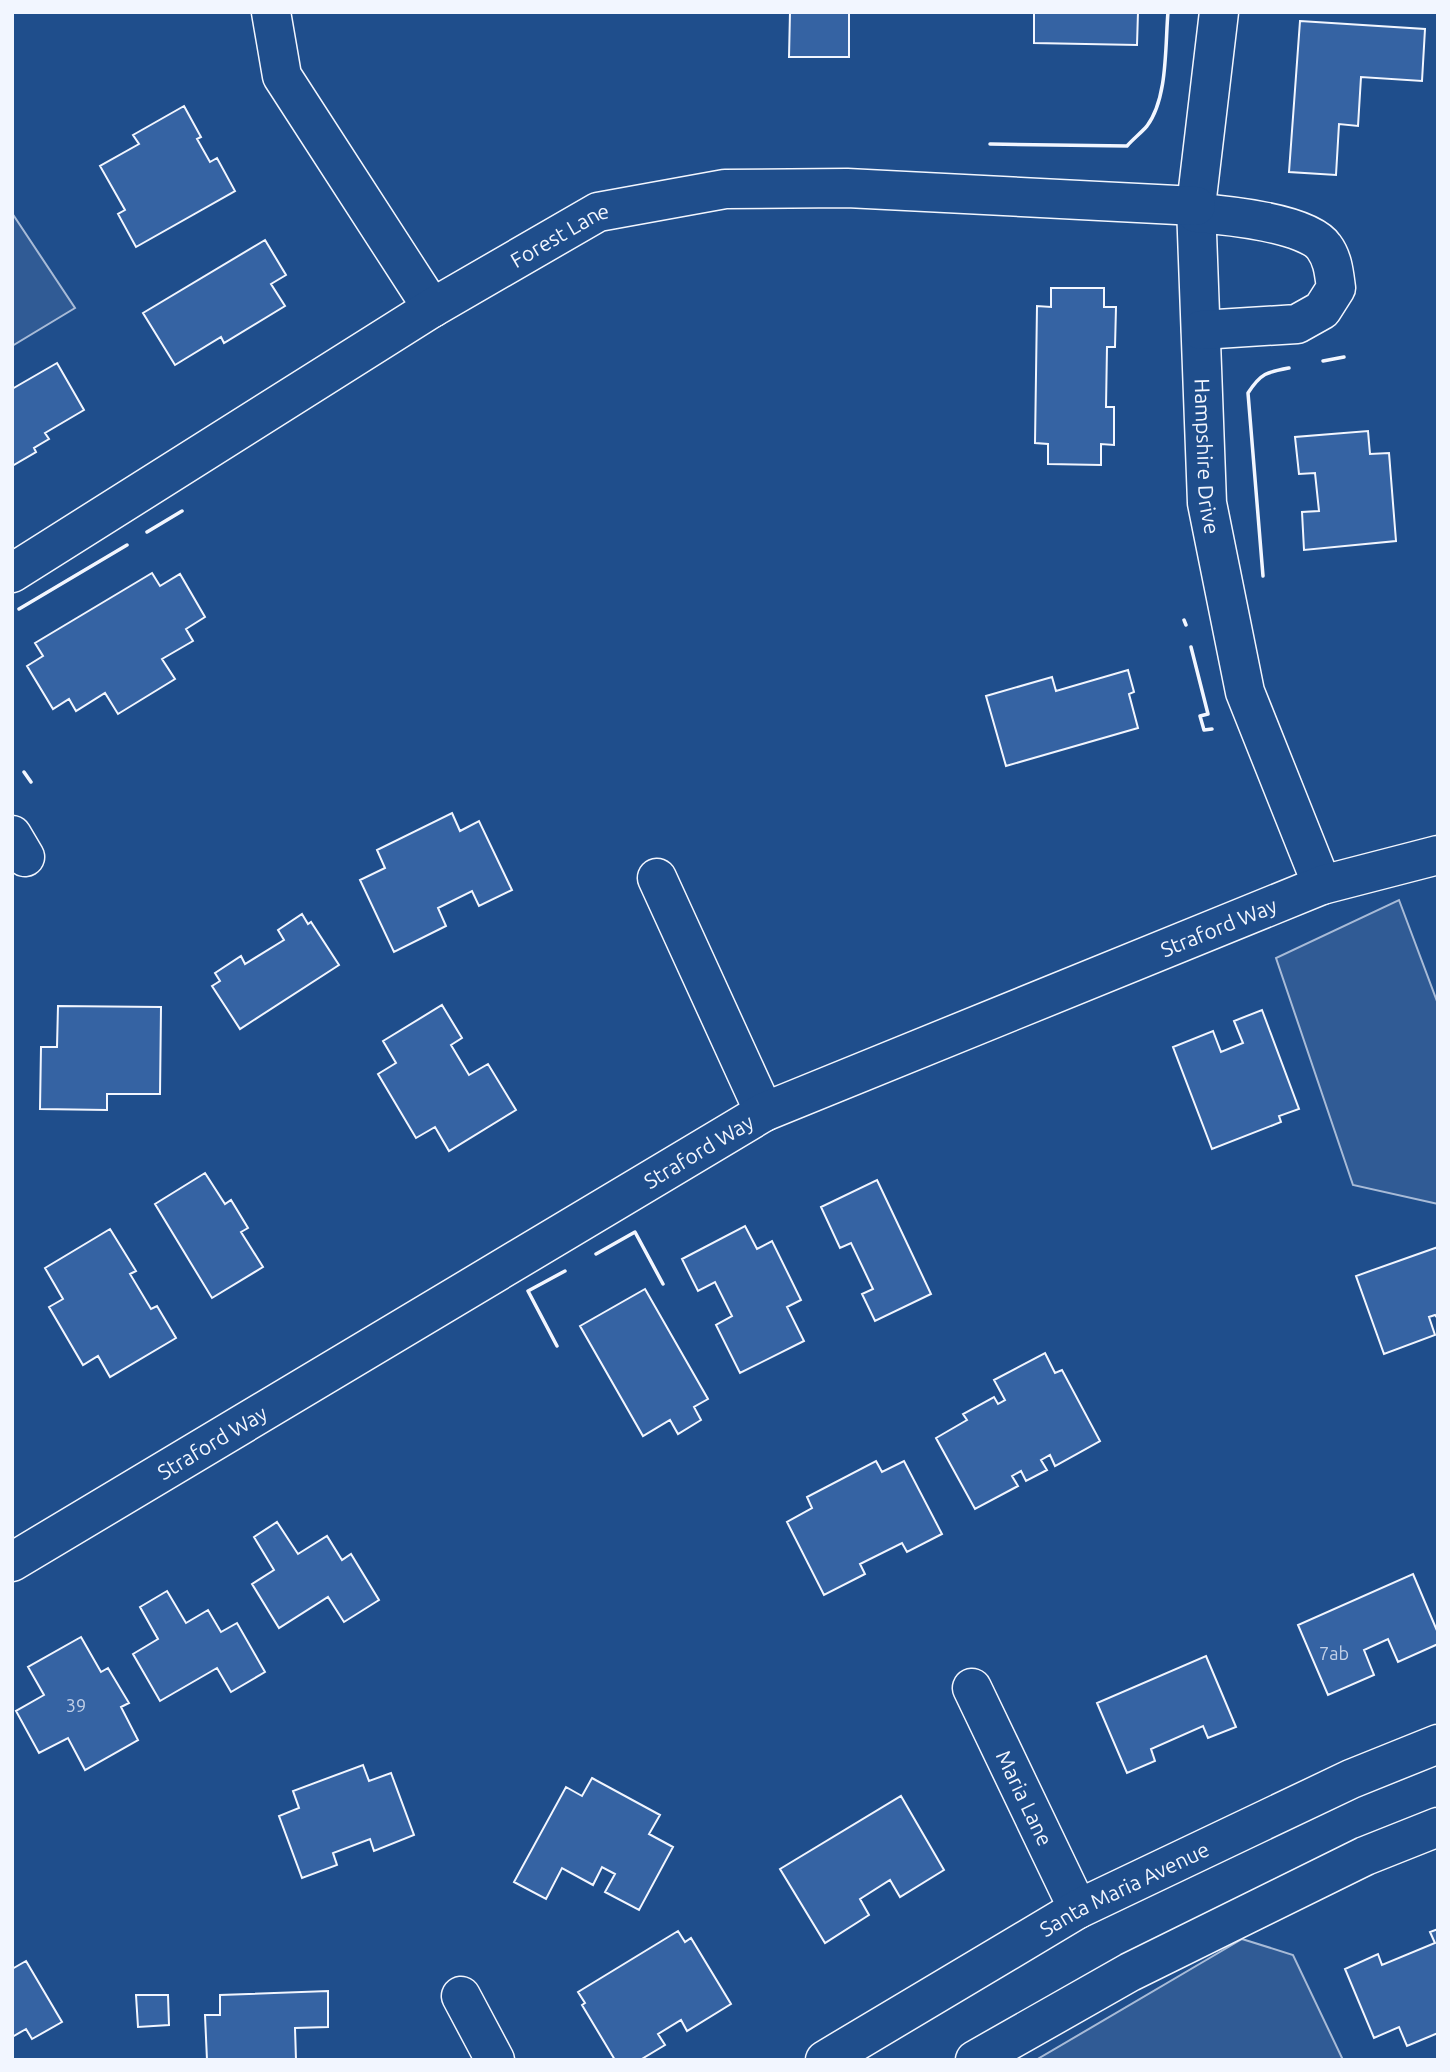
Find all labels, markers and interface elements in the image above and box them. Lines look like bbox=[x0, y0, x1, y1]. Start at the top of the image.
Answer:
street label: Forest Lane bbox=[506, 198, 611, 272]
street label: Hampshire Drive bbox=[1190, 378, 1225, 536]
street label: Straford Way bbox=[1157, 893, 1280, 961]
street label: Straford Way bbox=[639, 1109, 758, 1193]
street label: Straford Way bbox=[153, 1400, 271, 1484]
house number: 7ab bbox=[1319, 1643, 1349, 1663]
house number: 39 bbox=[66, 1695, 86, 1715]
street label: Maria Lane bbox=[992, 1746, 1058, 1850]
street label: Santa Maria Avenue bbox=[1035, 1836, 1213, 1941]

